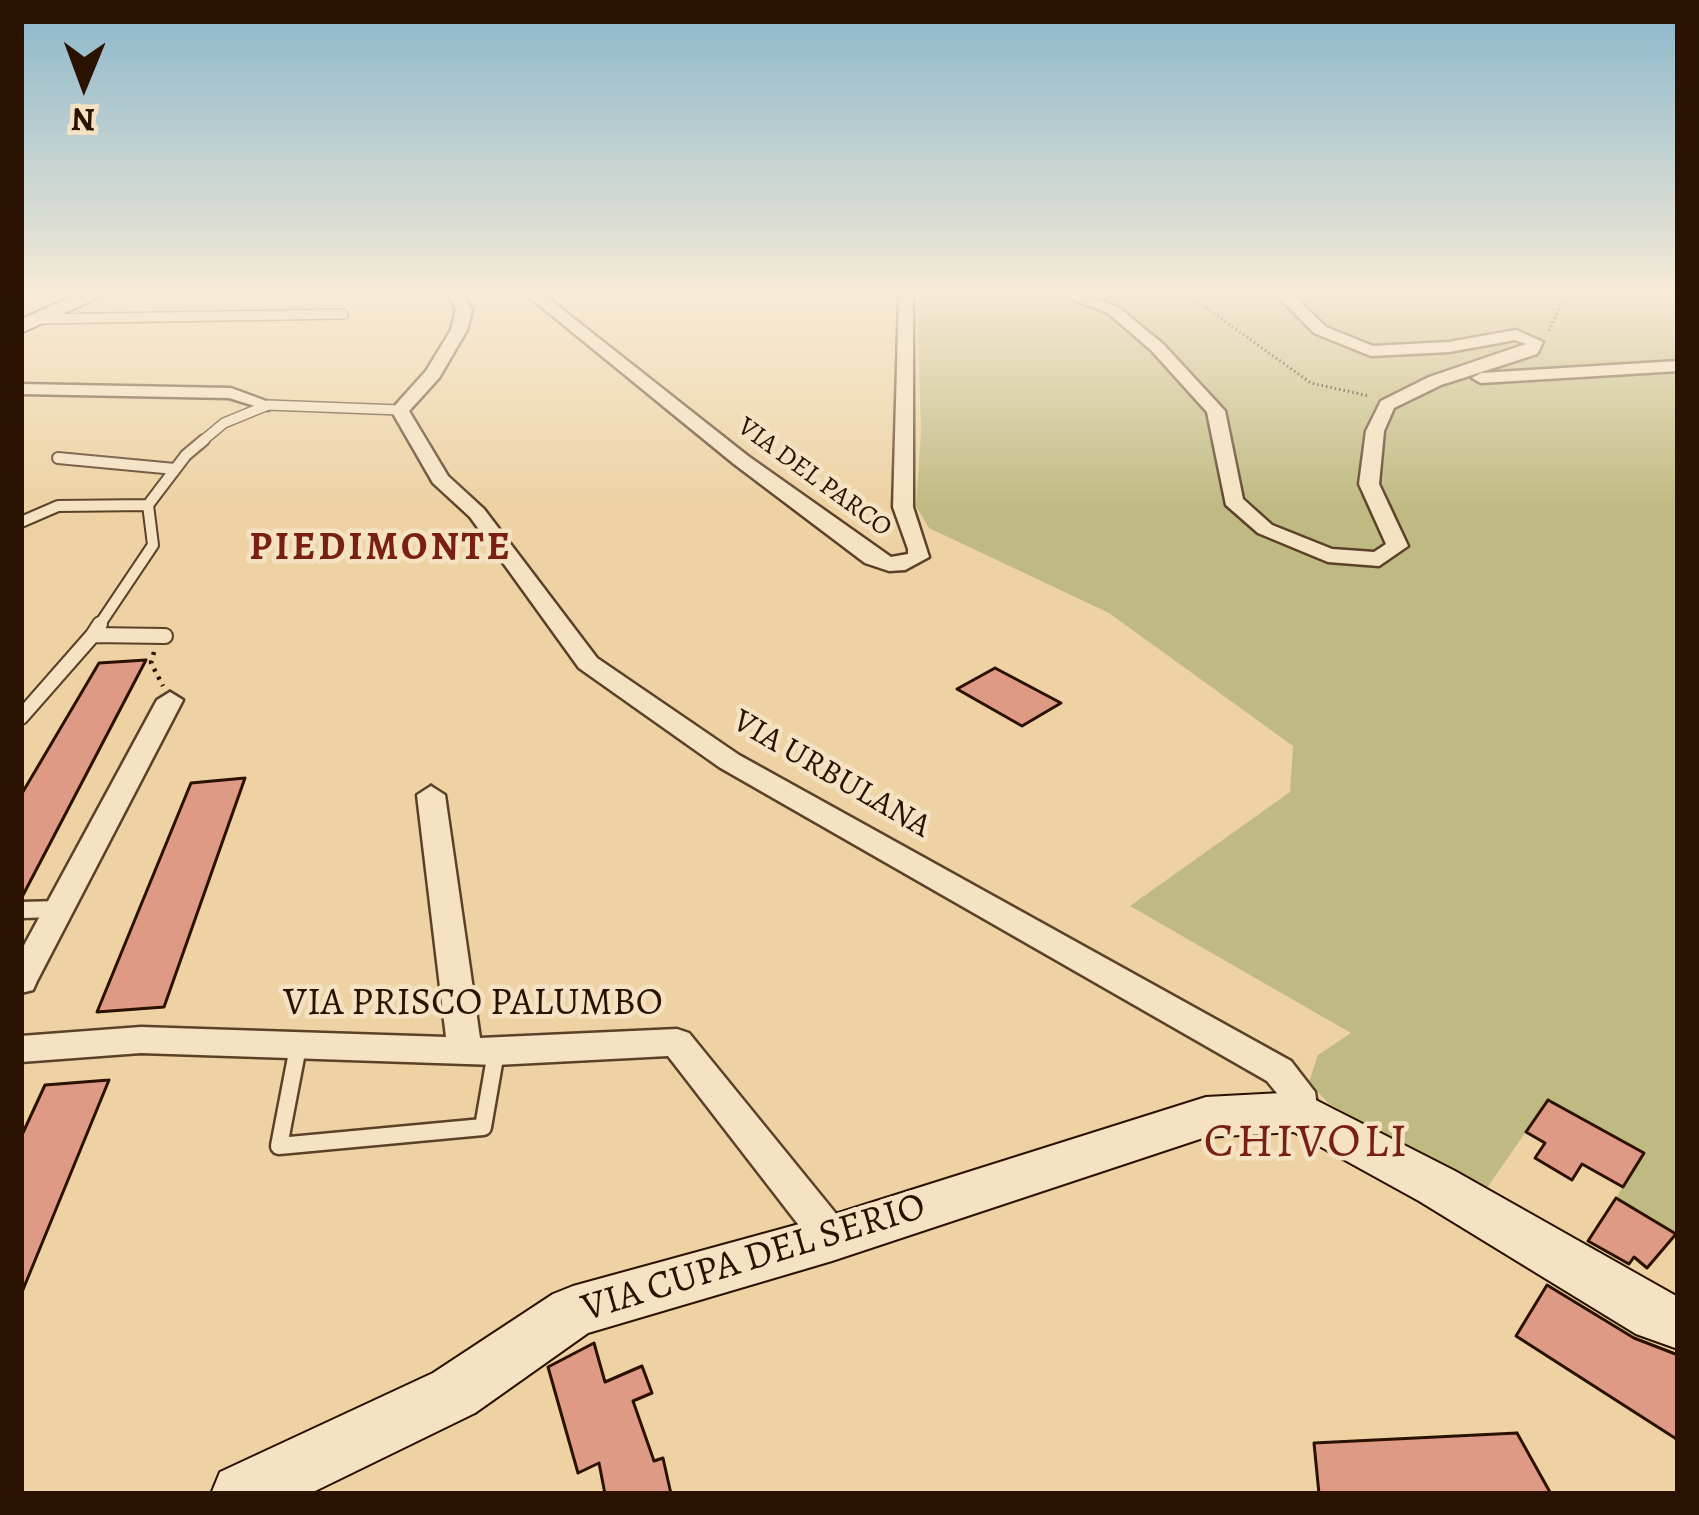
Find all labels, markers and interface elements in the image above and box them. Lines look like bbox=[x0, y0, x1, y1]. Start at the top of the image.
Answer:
north arrow bbox=[24, 24, 144, 144]
text: N bbox=[71, 98, 96, 143]
street label: VIA DEL PARCO bbox=[731, 411, 897, 545]
district label: PIEDIMONTE bbox=[249, 526, 513, 572]
street label: VIA URBULANA bbox=[725, 702, 937, 848]
street label: VIA PRISCO PALUMBO bbox=[283, 981, 663, 1027]
district label: CHIVOLI bbox=[1204, 1115, 1410, 1173]
street label: VIA CUPA DEL SERIO bbox=[577, 1185, 931, 1333]

